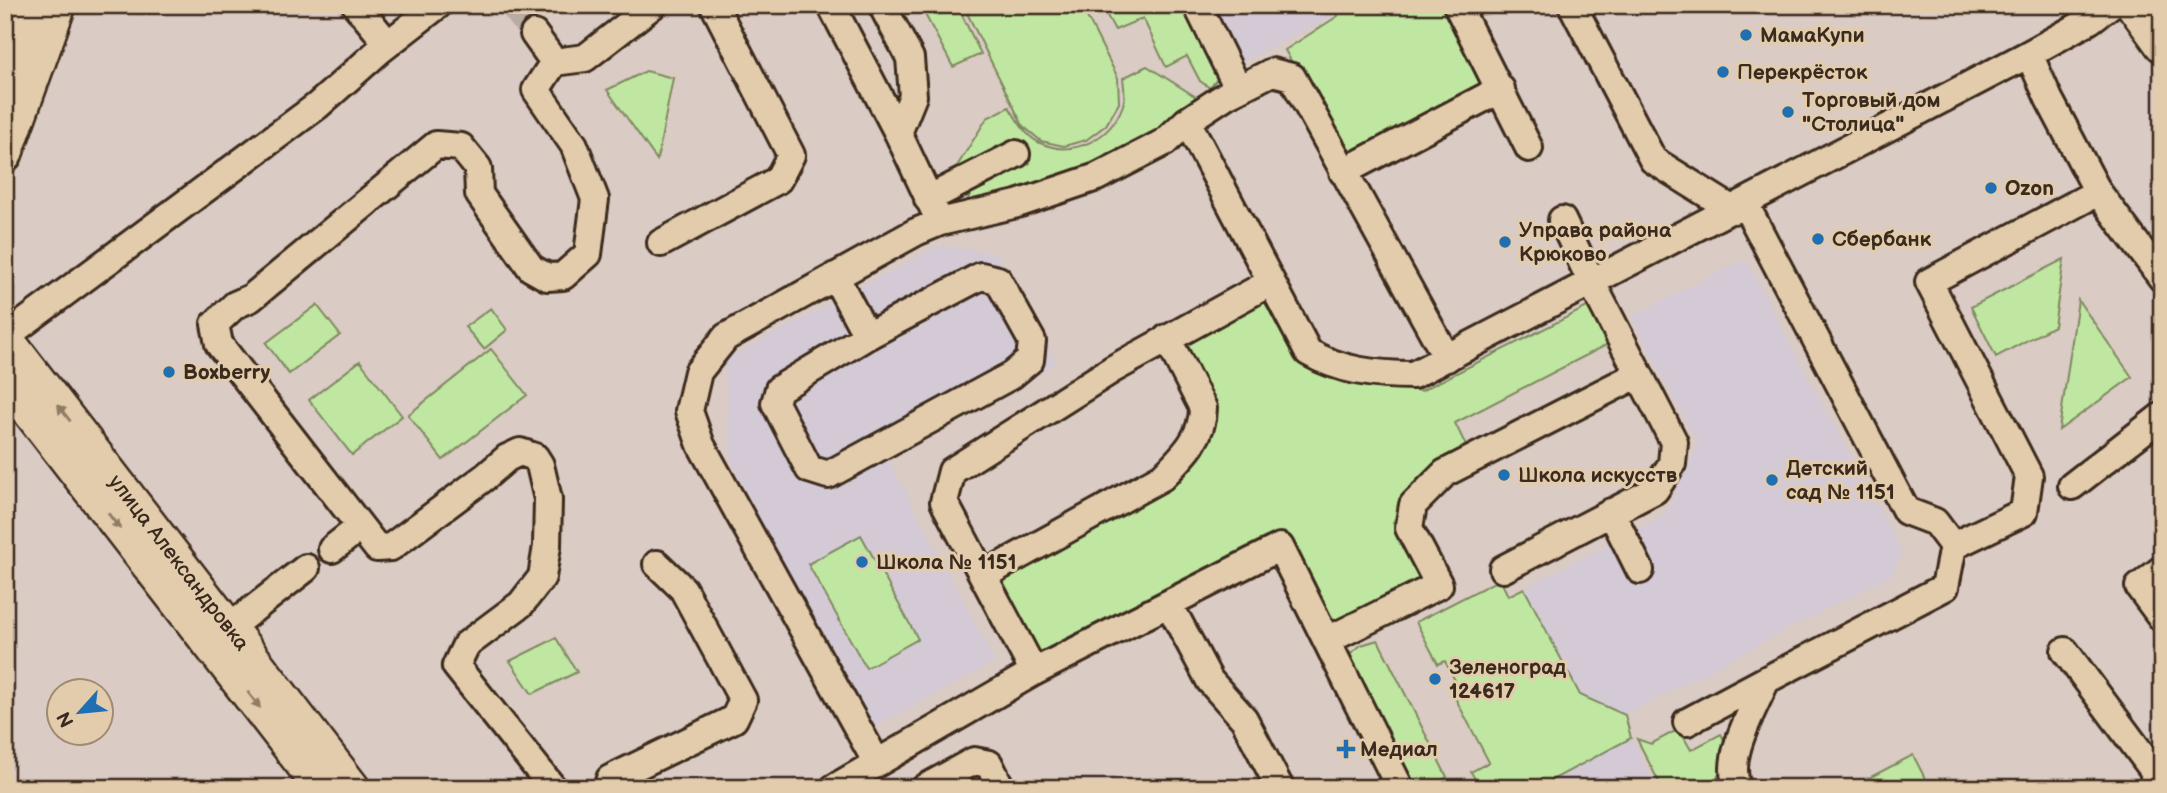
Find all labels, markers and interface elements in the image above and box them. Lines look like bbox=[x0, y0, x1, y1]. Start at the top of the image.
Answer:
place label: МамаКупи bbox=[1760, 23, 1865, 48]
marker: МамаКупи bbox=[1738, 27, 1754, 43]
place label: Перекрёсток bbox=[1737, 60, 1868, 85]
marker: Перекрёсток bbox=[1715, 64, 1731, 80]
place label: Торговый дом "Столица" bbox=[1802, 88, 1941, 137]
marker: Торговый дом "Столица" bbox=[1780, 104, 1796, 120]
place label: Ozon bbox=[2005, 176, 2054, 201]
marker: Ozon bbox=[1983, 180, 1999, 196]
place label: Управа района Крюково bbox=[1519, 218, 1672, 267]
place label: Сбербанк bbox=[1832, 227, 1932, 252]
marker: Сбербанк bbox=[1810, 231, 1826, 247]
marker: Управа района Крюково bbox=[1497, 234, 1513, 250]
place label: Boxberry bbox=[183, 360, 270, 385]
marker: Boxberry bbox=[161, 364, 177, 380]
one-way arrow bbox=[57, 405, 72, 423]
place label: Детский сад № 1151 bbox=[1786, 456, 1895, 505]
place label: Школа искусств bbox=[1518, 463, 1678, 488]
marker: Школа искусств bbox=[1496, 467, 1512, 483]
street label: улица Александровка bbox=[103, 470, 255, 656]
marker: Детский сад № 1151 bbox=[1764, 472, 1780, 488]
one-way arrow bbox=[107, 511, 122, 529]
place label: Школа № 1151 bbox=[876, 550, 1017, 575]
marker: Школа № 1151 bbox=[854, 554, 870, 570]
place label: Зеленоград 124617 bbox=[1449, 655, 1566, 704]
marker: Зеленоград 124617 bbox=[1427, 671, 1443, 687]
north arrow bbox=[46, 678, 116, 748]
one-way arrow bbox=[246, 691, 261, 709]
text: N bbox=[53, 707, 80, 731]
place label: Медиал bbox=[1360, 737, 1438, 762]
marker: Медиал bbox=[1338, 741, 1354, 757]

